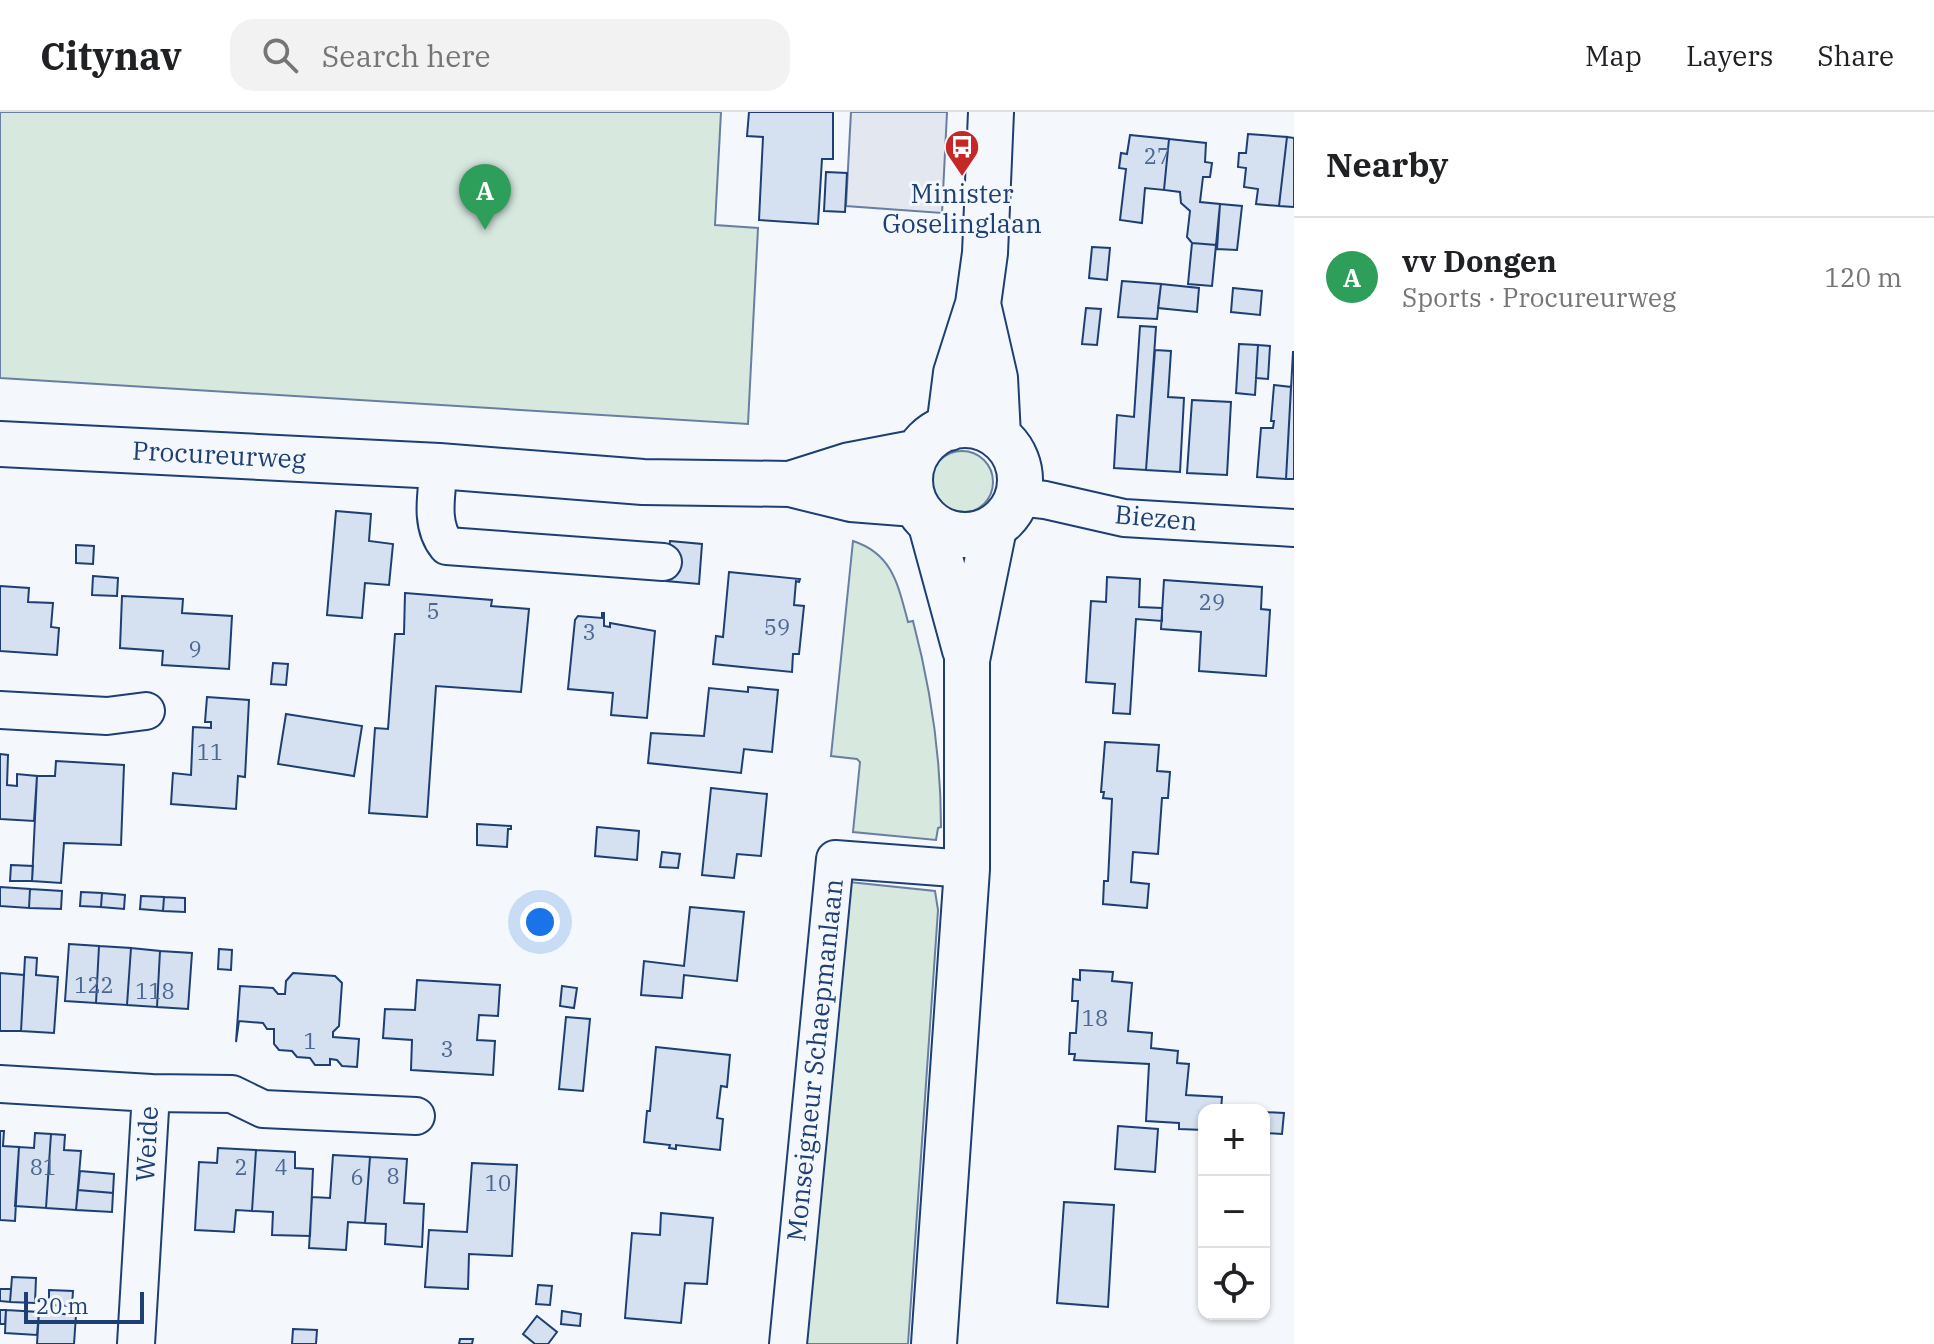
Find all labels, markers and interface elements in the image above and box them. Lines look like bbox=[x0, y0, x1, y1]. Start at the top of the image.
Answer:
search box bbox=[230, 19, 790, 91]
text: Citynav bbox=[40, 31, 182, 80]
icon: search bbox=[258, 33, 302, 77]
text: Search here bbox=[322, 36, 491, 75]
text: Map bbox=[1585, 37, 1642, 74]
text: Layers bbox=[1686, 37, 1773, 74]
text: Share bbox=[1817, 37, 1894, 74]
bus stop icon: Minister Goselinglaan bbox=[943, 128, 981, 178]
house number: 27 bbox=[1144, 141, 1170, 170]
text: Nearby bbox=[1326, 142, 1448, 186]
pin: A bbox=[459, 164, 511, 230]
place label: Minister Goselinglaan bbox=[882, 176, 1042, 240]
text: vv Dongen bbox=[1402, 241, 1557, 280]
text: A bbox=[1343, 260, 1361, 294]
text: 120 m bbox=[1824, 260, 1902, 294]
text: Sports · Procureurweg bbox=[1402, 280, 1676, 314]
street label: Procureurweg bbox=[131, 432, 307, 476]
street label: Biezen bbox=[1113, 496, 1199, 538]
house number: 29 bbox=[1199, 587, 1225, 616]
house number: 5 bbox=[426, 596, 440, 625]
house number: 59 bbox=[764, 612, 790, 641]
house number: 3 bbox=[582, 617, 596, 646]
house number: 9 bbox=[188, 634, 202, 663]
house number: 11 bbox=[197, 737, 223, 766]
street label: Monseigneur Schaepmanlaan bbox=[778, 877, 850, 1243]
your location bbox=[520, 902, 560, 942]
house number: 122 bbox=[74, 970, 114, 999]
house number: 118 bbox=[135, 976, 175, 1005]
house number: 18 bbox=[1082, 1003, 1108, 1032]
house number: 1 bbox=[303, 1026, 317, 1055]
house number: 3 bbox=[440, 1034, 454, 1063]
map controls bbox=[1198, 1104, 1270, 1320]
button: + bbox=[1198, 1104, 1270, 1176]
street label: Weide bbox=[127, 1105, 165, 1183]
house number: 81 bbox=[30, 1152, 56, 1181]
house number: 2 bbox=[234, 1152, 248, 1181]
house number: 4 bbox=[274, 1152, 288, 1181]
house number: 8 bbox=[386, 1161, 400, 1190]
house number: 6 bbox=[350, 1162, 364, 1191]
house number: 10 bbox=[485, 1168, 511, 1197]
button: − bbox=[1198, 1176, 1270, 1248]
button: locate bbox=[1198, 1248, 1270, 1320]
scale bar bbox=[24, 1288, 144, 1324]
text: 20 m bbox=[36, 1291, 88, 1320]

